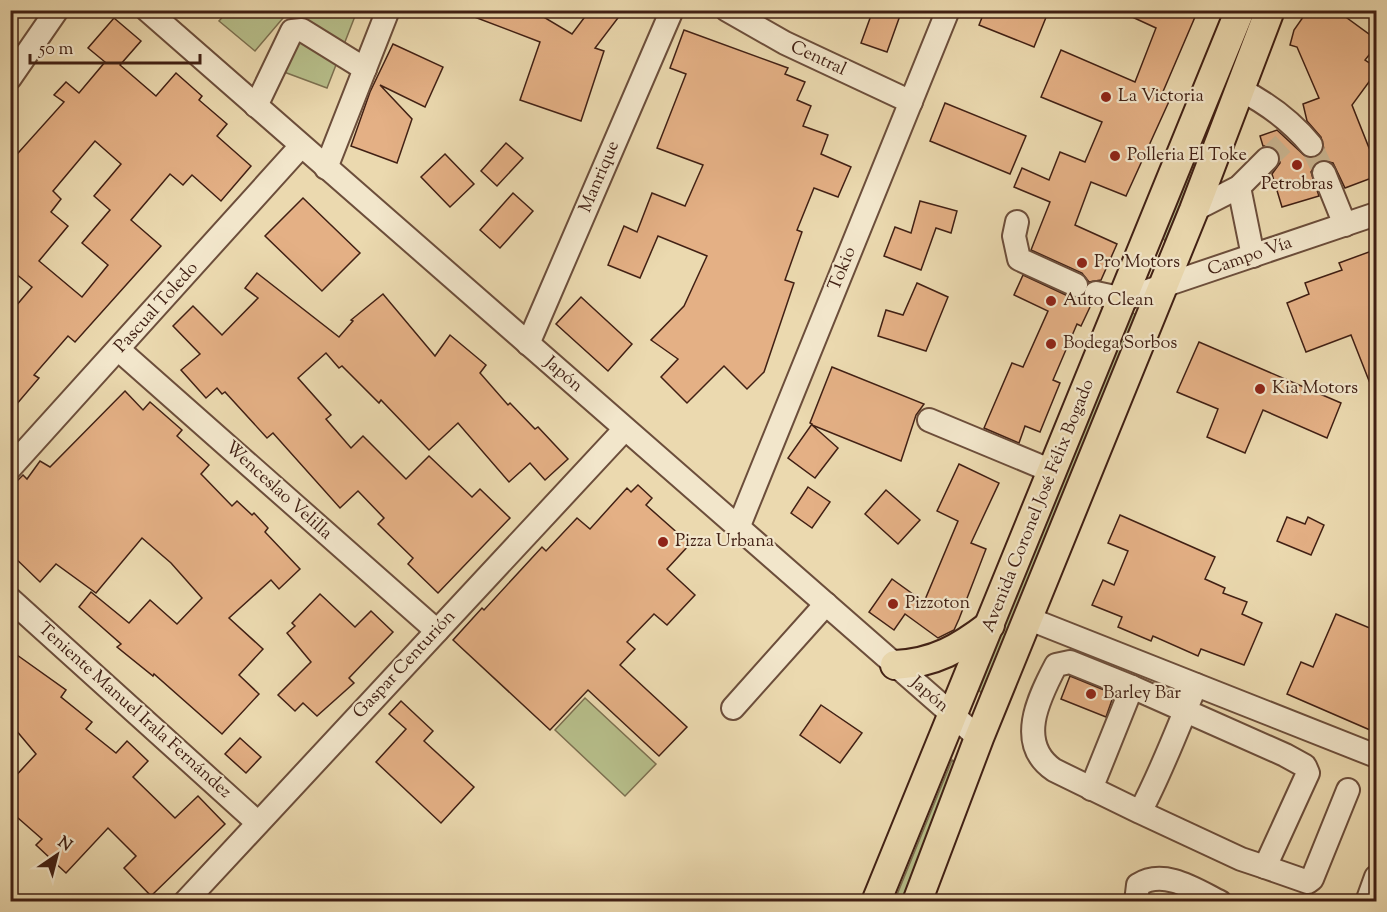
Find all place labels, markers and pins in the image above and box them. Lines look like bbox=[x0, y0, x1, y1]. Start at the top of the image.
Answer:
place label: La Victoria bbox=[1118, 84, 1204, 110]
marker: La Victoria bbox=[1099, 90, 1113, 104]
place label: Polleria El Toke bbox=[1127, 143, 1247, 169]
marker: Polleria El Toke bbox=[1108, 149, 1122, 163]
marker: Petrobras bbox=[1290, 158, 1304, 172]
place label: Petrobras bbox=[1261, 172, 1333, 198]
place label: Pro Motors bbox=[1094, 250, 1180, 276]
marker: Pro Motors bbox=[1075, 256, 1089, 270]
place label: Auto Clean bbox=[1063, 288, 1154, 314]
marker: Auto Clean bbox=[1044, 294, 1058, 308]
place label: Bodega Sorbos bbox=[1063, 331, 1177, 357]
marker: Bodega Sorbos bbox=[1044, 337, 1058, 351]
place label: Kia Motors bbox=[1272, 376, 1358, 402]
marker: Kia Motors bbox=[1253, 382, 1267, 396]
place label: Pizza Urbana bbox=[675, 529, 774, 555]
marker: Pizza Urbana bbox=[656, 535, 670, 549]
place label: Pizzoton bbox=[905, 591, 970, 617]
marker: Pizzoton bbox=[886, 597, 900, 611]
place label: Barley Bar bbox=[1103, 681, 1181, 707]
marker: Barley Bar bbox=[1084, 687, 1098, 701]

